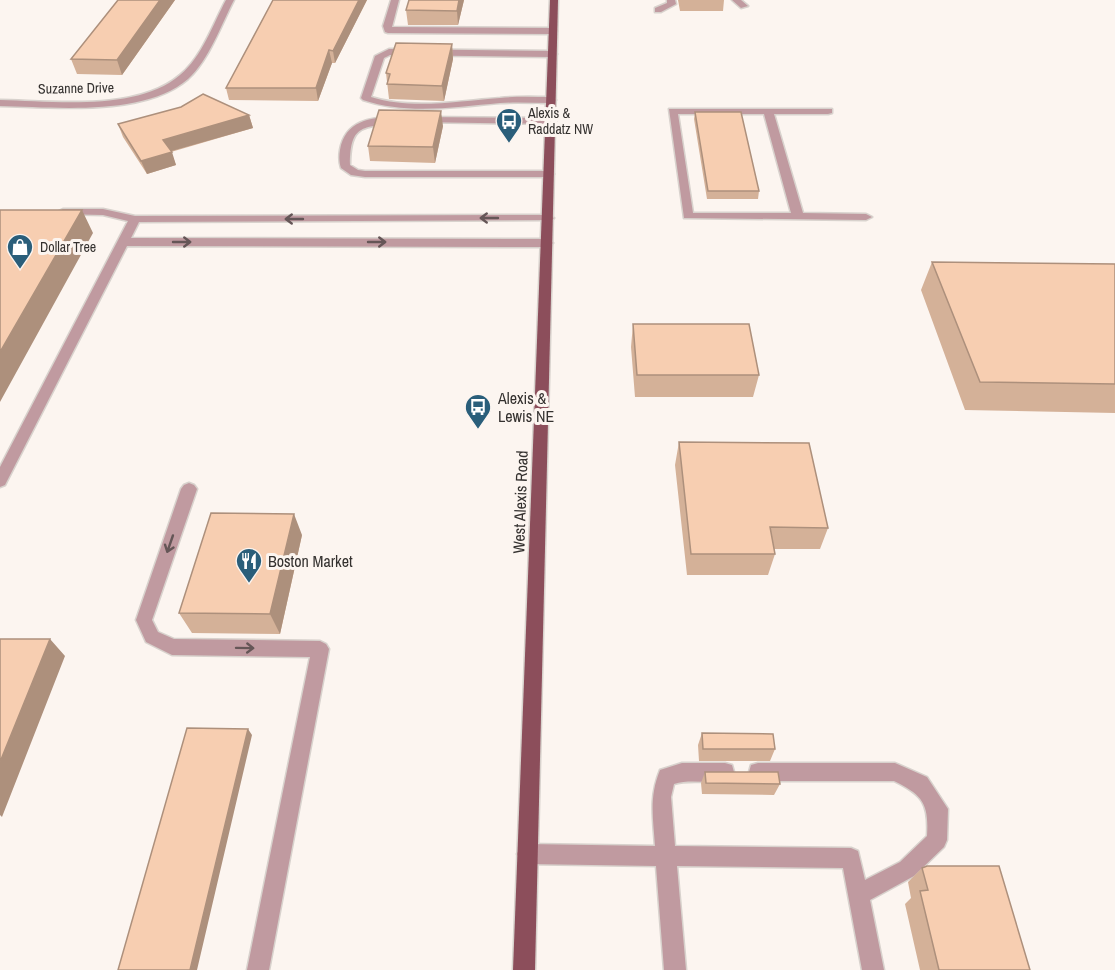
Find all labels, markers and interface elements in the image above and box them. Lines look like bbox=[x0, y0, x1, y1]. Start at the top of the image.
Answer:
street label: Suzanne Drive bbox=[38, 78, 114, 98]
place label: Alexis & Raddatz NW bbox=[527, 104, 593, 138]
bus stop icon: Alexis & Raddatz NW bbox=[494, 106, 524, 144]
one-way arrow bbox=[480, 212, 500, 224]
one-way arrow bbox=[285, 213, 305, 225]
shop icon: Dollar Tree bbox=[5, 232, 35, 270]
one-way arrow bbox=[172, 236, 192, 248]
one-way arrow bbox=[367, 236, 387, 248]
place label: Dollar Tree bbox=[40, 238, 96, 256]
place label: Alexis & Lewis NE bbox=[497, 387, 554, 427]
bus stop icon: Alexis & Lewis NE bbox=[463, 392, 493, 430]
street label: West Alexis Road bbox=[507, 450, 533, 554]
one-way arrow bbox=[164, 534, 175, 553]
restaurant icon: Boston Market bbox=[234, 546, 264, 584]
place label: Boston Market bbox=[268, 550, 353, 572]
one-way arrow bbox=[235, 642, 255, 654]

